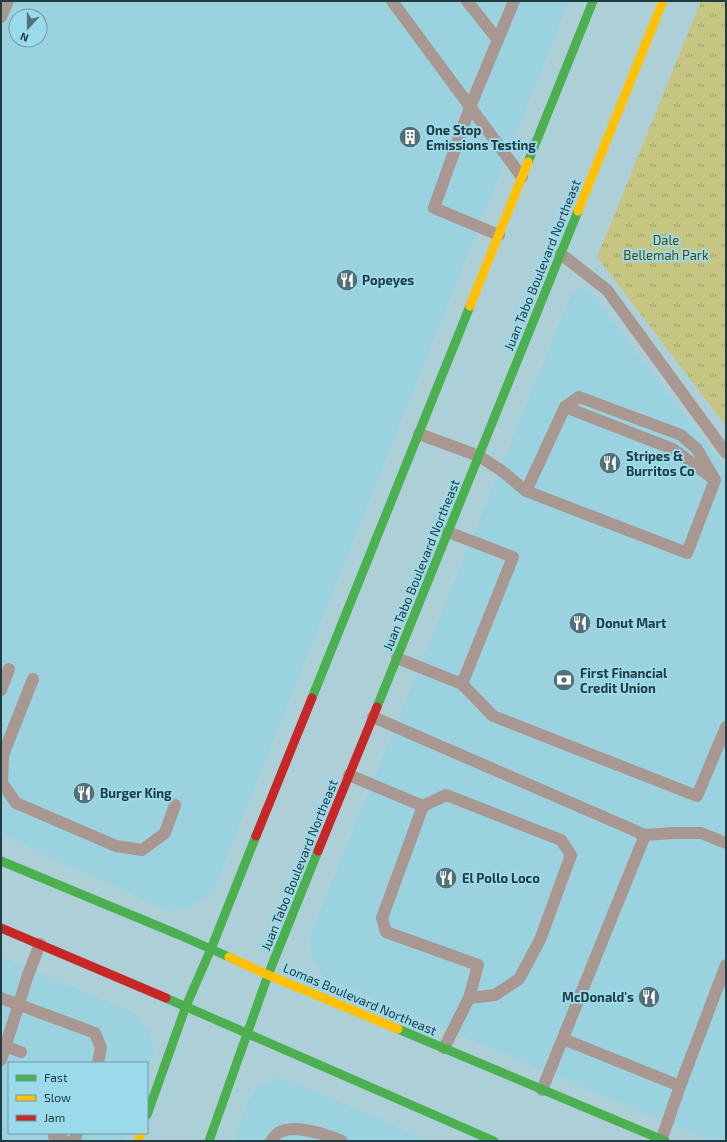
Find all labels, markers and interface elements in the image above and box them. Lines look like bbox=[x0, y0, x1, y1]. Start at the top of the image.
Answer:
north arrow bbox=[8, 8, 48, 48]
text: N bbox=[18, 30, 30, 45]
place label: One Stop Emissions Testing bbox=[426, 122, 536, 153]
building icon: One Stop Emissions Testing bbox=[397, 124, 423, 150]
street label: Juan Tabo Boulevard Northeast bbox=[500, 177, 584, 353]
park label: Dale Bellemah Park bbox=[623, 232, 709, 263]
restaurant icon: Popeyes bbox=[334, 267, 360, 293]
place label: Popeyes bbox=[362, 272, 414, 288]
place label: Stripes & Burritos Co bbox=[626, 448, 695, 479]
restaurant icon: Stripes & Burritos Co bbox=[597, 450, 623, 476]
street label: Juan Tabo Boulevard Northeast bbox=[379, 477, 463, 653]
restaurant icon: Donut Mart bbox=[567, 610, 593, 636]
place label: Donut Mart bbox=[596, 615, 667, 631]
place label: First Financial Credit Union bbox=[580, 665, 668, 696]
bank icon: First Financial Credit Union bbox=[551, 667, 577, 693]
street label: Juan Tabo Boulevard Northeast bbox=[257, 777, 341, 953]
restaurant icon: Burger King bbox=[71, 780, 97, 806]
place label: Burger King bbox=[100, 785, 172, 801]
restaurant icon: El Pollo Loco bbox=[433, 865, 459, 891]
place label: El Pollo Loco bbox=[462, 870, 540, 886]
street label: Lomas Boulevard Northeast bbox=[281, 959, 439, 1039]
restaurant icon: McDonald's bbox=[636, 984, 662, 1010]
place label: McDonald's bbox=[562, 989, 634, 1005]
legend bbox=[8, 1062, 148, 1134]
text: Fast bbox=[44, 1070, 68, 1084]
text: Slow bbox=[44, 1090, 71, 1104]
text: Jam bbox=[44, 1110, 65, 1124]

